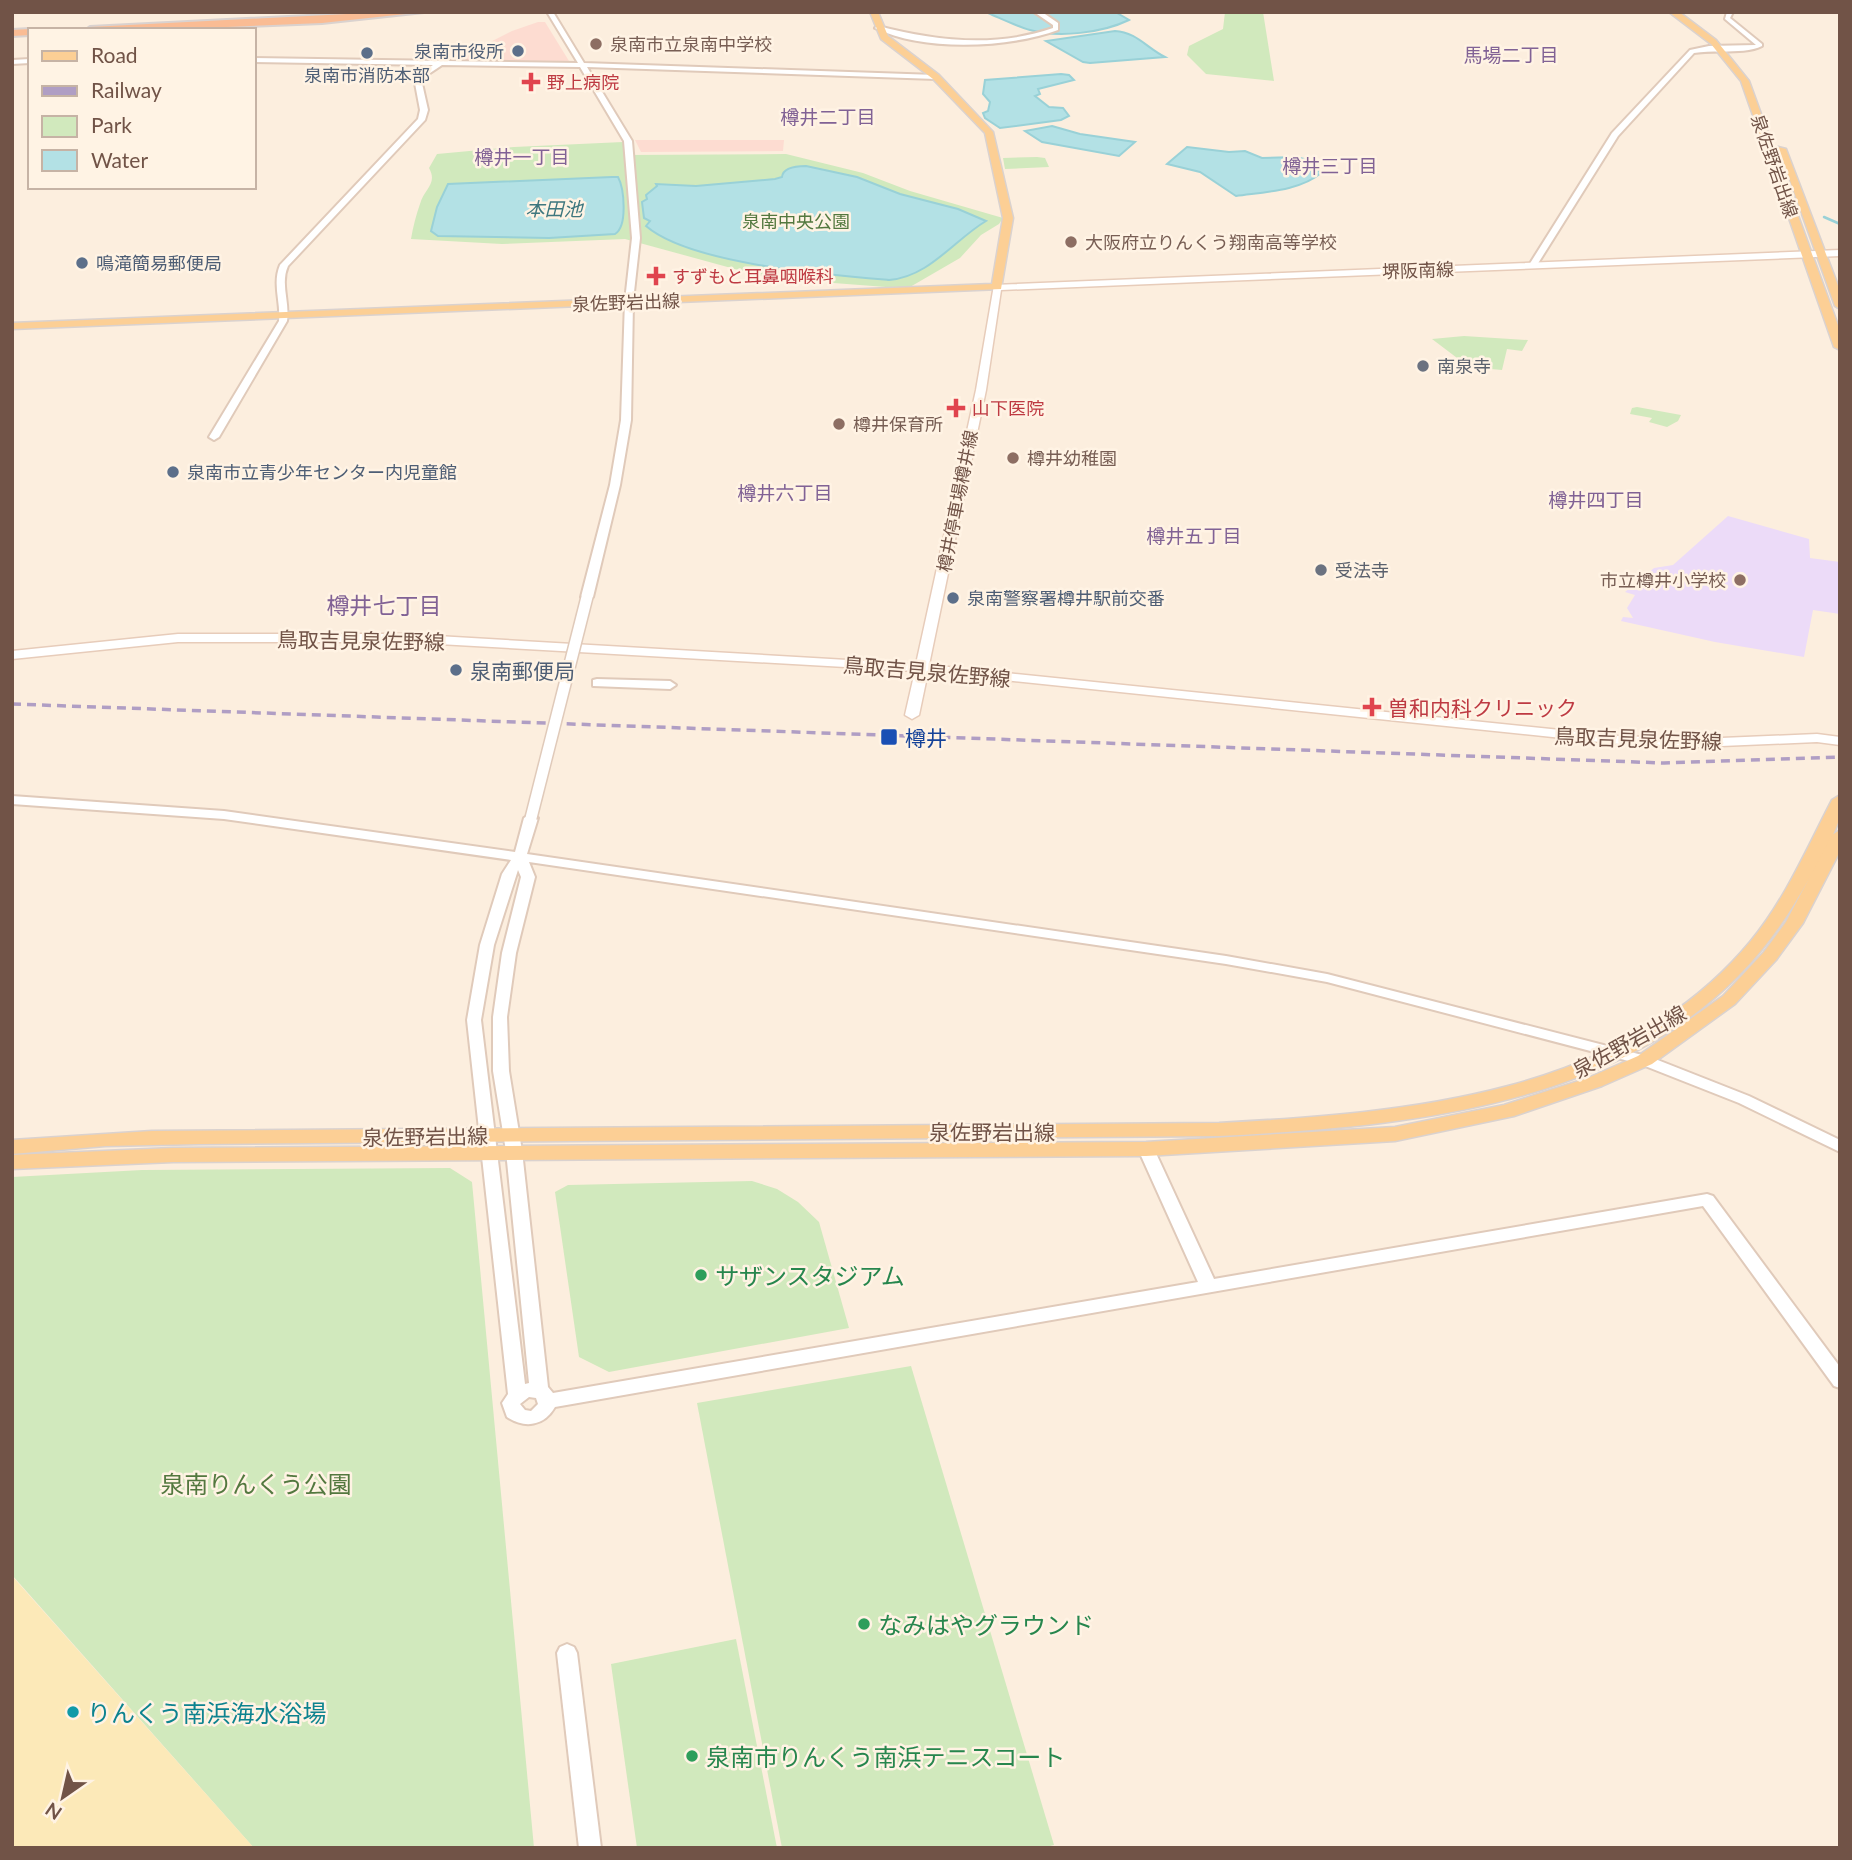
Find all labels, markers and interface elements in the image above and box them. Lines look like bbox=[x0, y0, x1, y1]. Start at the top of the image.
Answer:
legend bbox=[28, 28, 256, 189]
place label: 泉南市立泉南中学校 bbox=[610, 33, 772, 55]
marker: 泉南市立泉南中学校 bbox=[588, 36, 604, 52]
place label: 泉南市役所 bbox=[414, 40, 504, 62]
text: Road bbox=[91, 42, 138, 67]
marker: 泉南市役所 bbox=[510, 43, 526, 59]
district label: 馬場二丁目 bbox=[1463, 43, 1559, 66]
marker: 泉南市消防本部 bbox=[359, 45, 375, 61]
place label: 泉南市消防本部 bbox=[304, 64, 430, 86]
place label: 野上病院 bbox=[547, 71, 619, 93]
marker: 野上病院 bbox=[521, 72, 541, 92]
text: Railway bbox=[91, 77, 162, 102]
district label: 樽井二丁目 bbox=[780, 105, 876, 128]
street label: 泉佐野岩出線 bbox=[1747, 111, 1803, 221]
text: Park bbox=[91, 112, 132, 137]
district label: 樽井一丁目 bbox=[474, 145, 570, 168]
text: Water bbox=[91, 147, 148, 172]
district label: 樽井三丁目 bbox=[1282, 154, 1378, 177]
water label: 本田池 bbox=[525, 197, 584, 220]
park label: 泉南中央公園 bbox=[742, 210, 850, 232]
place label: 大阪府立りんくう翔南高等学校 bbox=[1085, 231, 1337, 253]
marker: 大阪府立りんくう翔南高等学校 bbox=[1063, 234, 1079, 250]
place label: 鳴滝簡易郵便局 bbox=[96, 252, 222, 274]
marker: 鳴滝簡易郵便局 bbox=[74, 255, 90, 271]
street label: 堺阪南線 bbox=[1382, 258, 1454, 282]
place label: すずもと耳鼻咽喉科 bbox=[672, 265, 834, 287]
marker: すずもと耳鼻咽喉科 bbox=[646, 266, 666, 286]
street label: 泉佐野岩出線 bbox=[572, 289, 680, 315]
place label: 南泉寺 bbox=[1437, 355, 1491, 377]
marker: 南泉寺 bbox=[1415, 358, 1431, 374]
place label: 山下医院 bbox=[972, 397, 1044, 419]
marker: 山下医院 bbox=[946, 398, 966, 418]
place label: 樽井保育所 bbox=[853, 413, 943, 435]
marker: 樽井保育所 bbox=[831, 416, 847, 432]
street label: 樽井停車場樽井線 bbox=[932, 428, 982, 574]
place label: 樽井幼稚園 bbox=[1027, 447, 1117, 469]
marker: 樽井幼稚園 bbox=[1005, 450, 1021, 466]
place label: 泉南市立青少年センター内児童館 bbox=[187, 461, 457, 483]
marker: 泉南市立青少年センター内児童館 bbox=[165, 464, 181, 480]
district label: 樽井六丁目 bbox=[737, 481, 833, 504]
district label: 樽井四丁目 bbox=[1548, 488, 1644, 511]
district label: 樽井五丁目 bbox=[1146, 524, 1242, 547]
place label: 受法寺 bbox=[1335, 559, 1389, 581]
marker: 受法寺 bbox=[1313, 562, 1329, 578]
place label: 市立樽井小学校 bbox=[1600, 569, 1726, 591]
marker: 市立樽井小学校 bbox=[1732, 572, 1748, 588]
place label: 泉南警察署樽井駅前交番 bbox=[967, 587, 1165, 609]
marker: 泉南警察署樽井駅前交番 bbox=[945, 590, 961, 606]
district label: 樽井七丁目 bbox=[327, 591, 442, 619]
street label: 鳥取吉見泉佐野線 bbox=[277, 626, 445, 654]
street label: 鳥取吉見泉佐野線 bbox=[842, 651, 1012, 691]
place label: 泉南郵便局 bbox=[470, 658, 575, 683]
marker: 泉南郵便局 bbox=[448, 662, 464, 678]
place label: 曽和内科クリニック bbox=[1388, 695, 1577, 720]
marker: 曽和内科クリニック bbox=[1362, 697, 1382, 717]
street label: 鳥取吉見泉佐野線 bbox=[1554, 723, 1722, 753]
place label: 樽井 bbox=[905, 725, 947, 750]
marker: 樽井 bbox=[879, 727, 899, 747]
street label: 泉佐野岩出線 bbox=[1568, 1000, 1690, 1082]
street label: 泉佐野岩出線 bbox=[929, 1119, 1055, 1144]
street label: 泉佐野岩出線 bbox=[362, 1122, 488, 1150]
place label: サザンスタジアム bbox=[715, 1261, 905, 1290]
marker: サザンスタジアム bbox=[693, 1267, 709, 1283]
park label: 泉南りんくう公園 bbox=[160, 1469, 352, 1498]
place label: なみはやグラウンド bbox=[878, 1610, 1094, 1639]
marker: なみはやグラウンド bbox=[856, 1616, 872, 1632]
place label: りんくう南浜海水浴場 bbox=[87, 1698, 327, 1727]
marker: りんくう南浜海水浴場 bbox=[65, 1704, 81, 1720]
place label: 泉南市りんくう南浜テニスコート bbox=[706, 1742, 1066, 1771]
marker: 泉南市りんくう南浜テニスコート bbox=[684, 1748, 700, 1764]
north arrow bbox=[28, 1762, 98, 1832]
text: N bbox=[41, 1798, 66, 1825]

